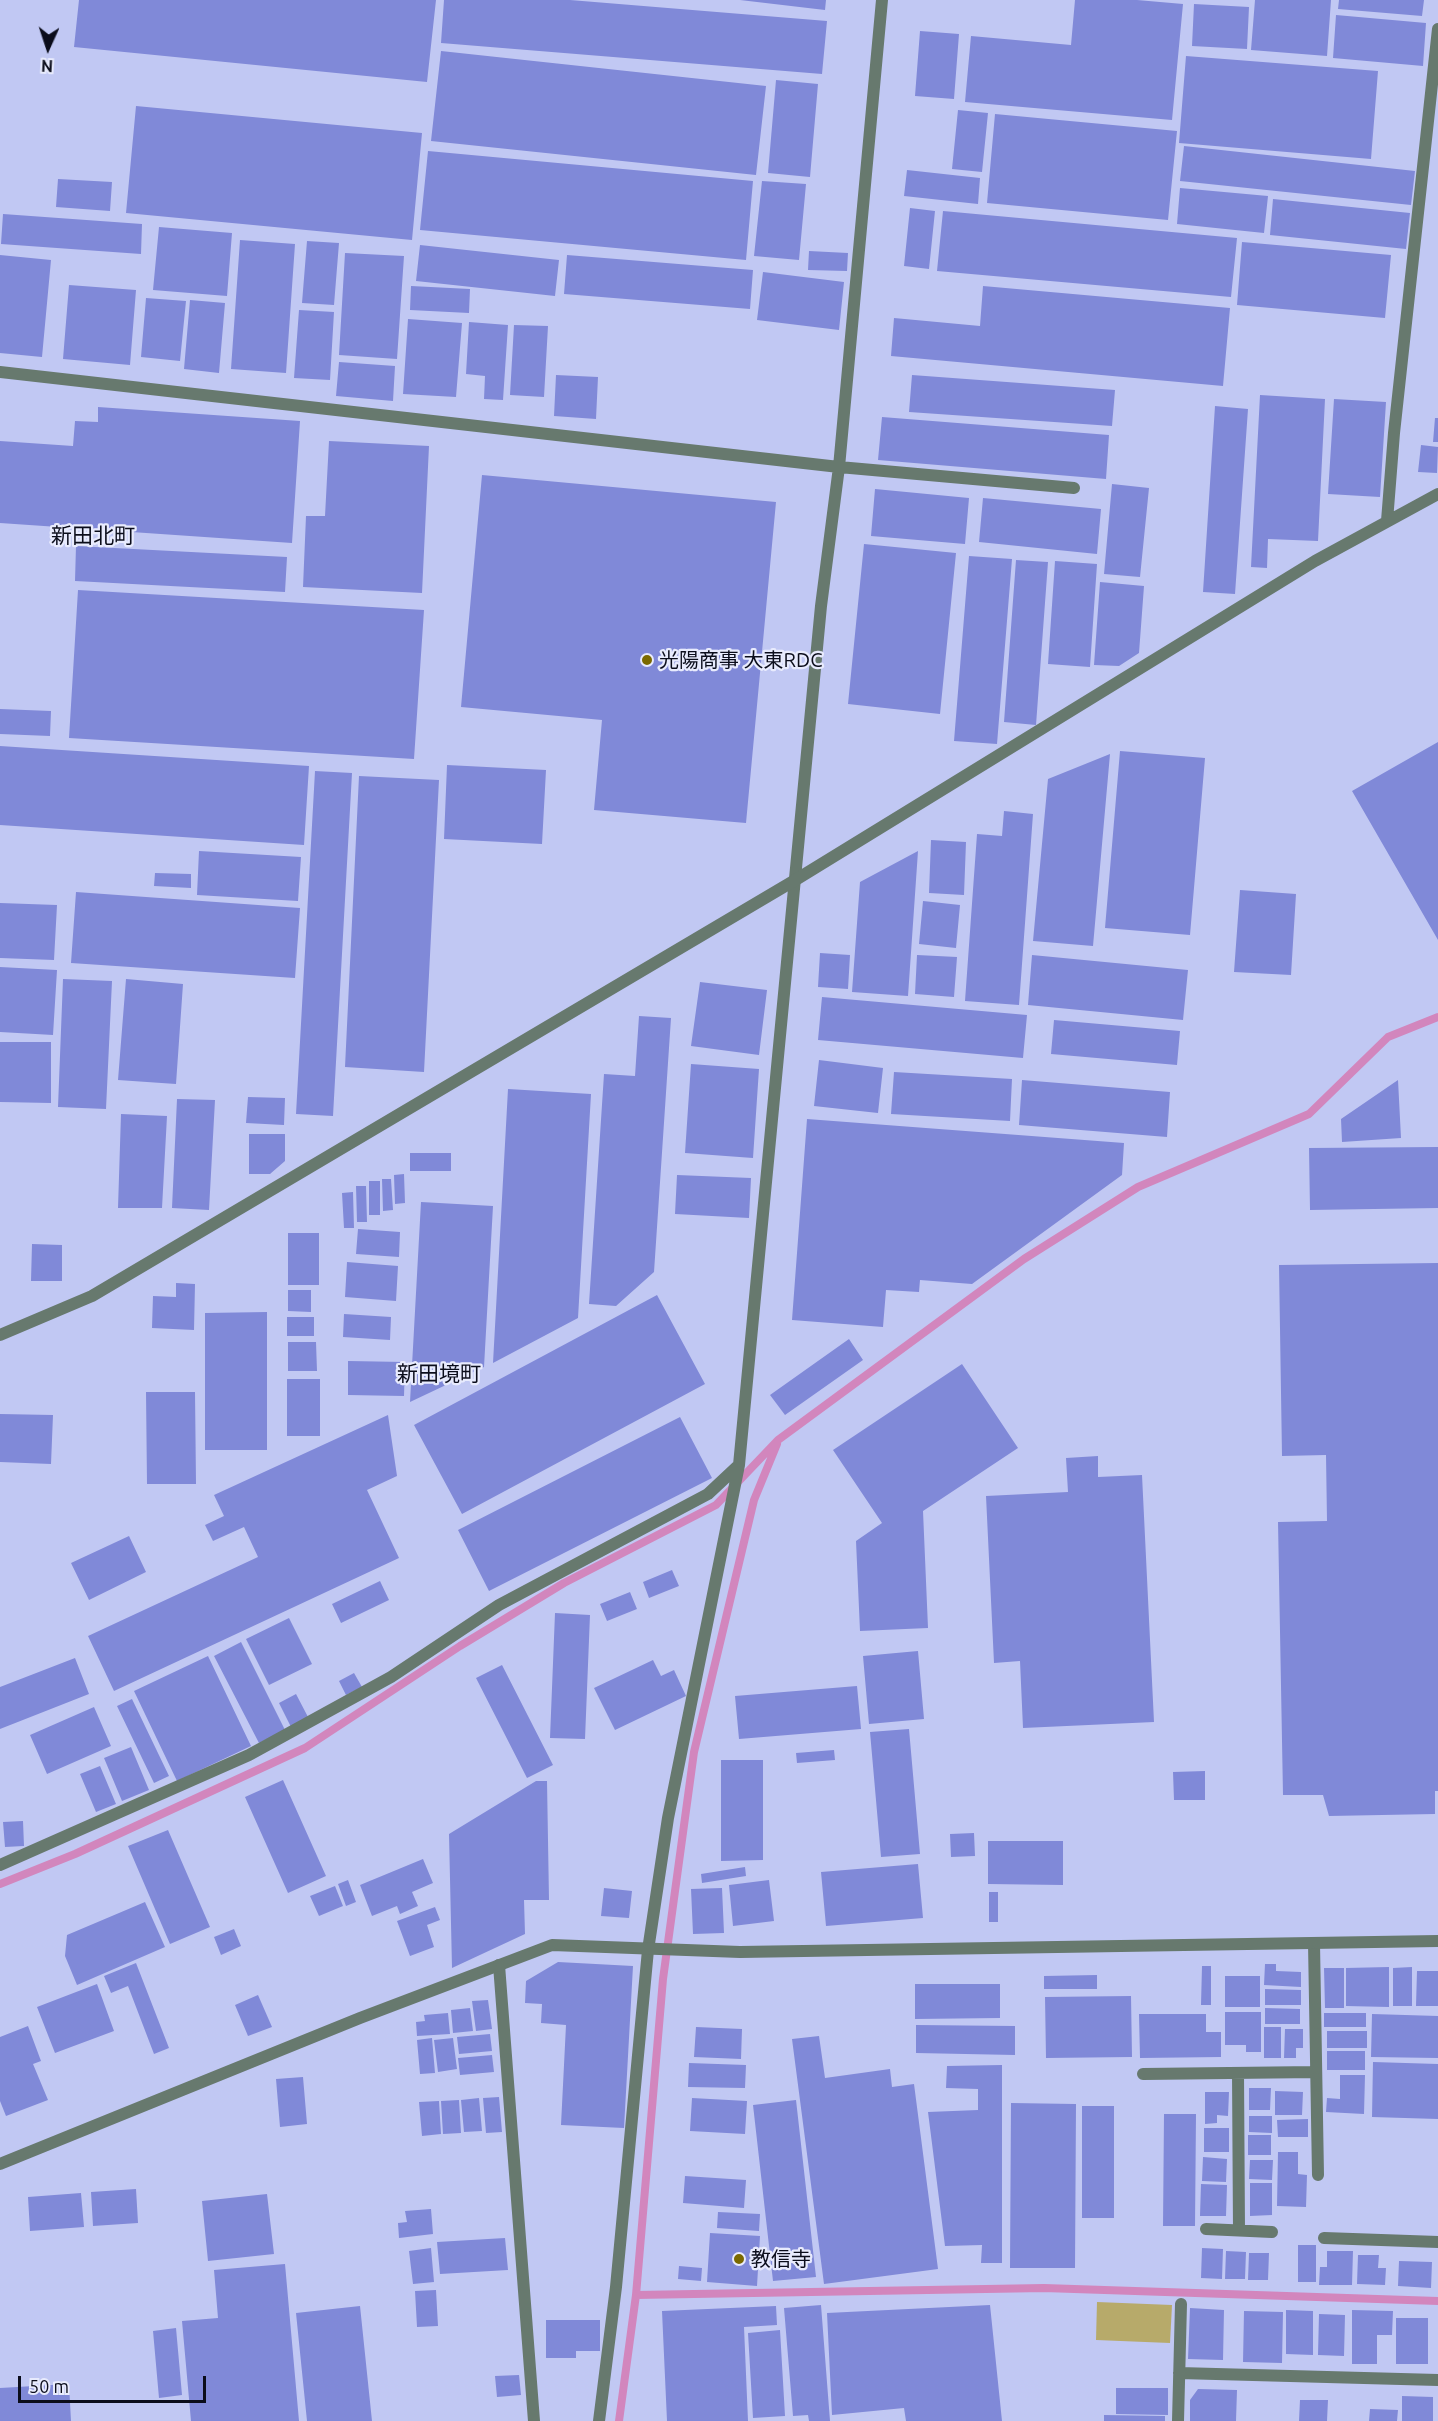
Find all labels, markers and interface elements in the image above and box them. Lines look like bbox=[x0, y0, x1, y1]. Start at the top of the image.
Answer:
north arrow bbox=[18, 18, 78, 78]
text: N bbox=[41, 57, 53, 75]
district label: 新田北町 bbox=[51, 523, 135, 549]
place label: 光陽商事 大東RDC bbox=[659, 648, 822, 672]
marker: 光陽商事 大東RDC bbox=[640, 653, 654, 667]
district label: 新田境町 bbox=[397, 1361, 481, 1387]
place label: 教信寺 bbox=[751, 2247, 811, 2271]
marker: 教信寺 bbox=[732, 2252, 746, 2266]
scale bar bbox=[21, 2364, 208, 2402]
text: 50 m bbox=[29, 2376, 69, 2396]

